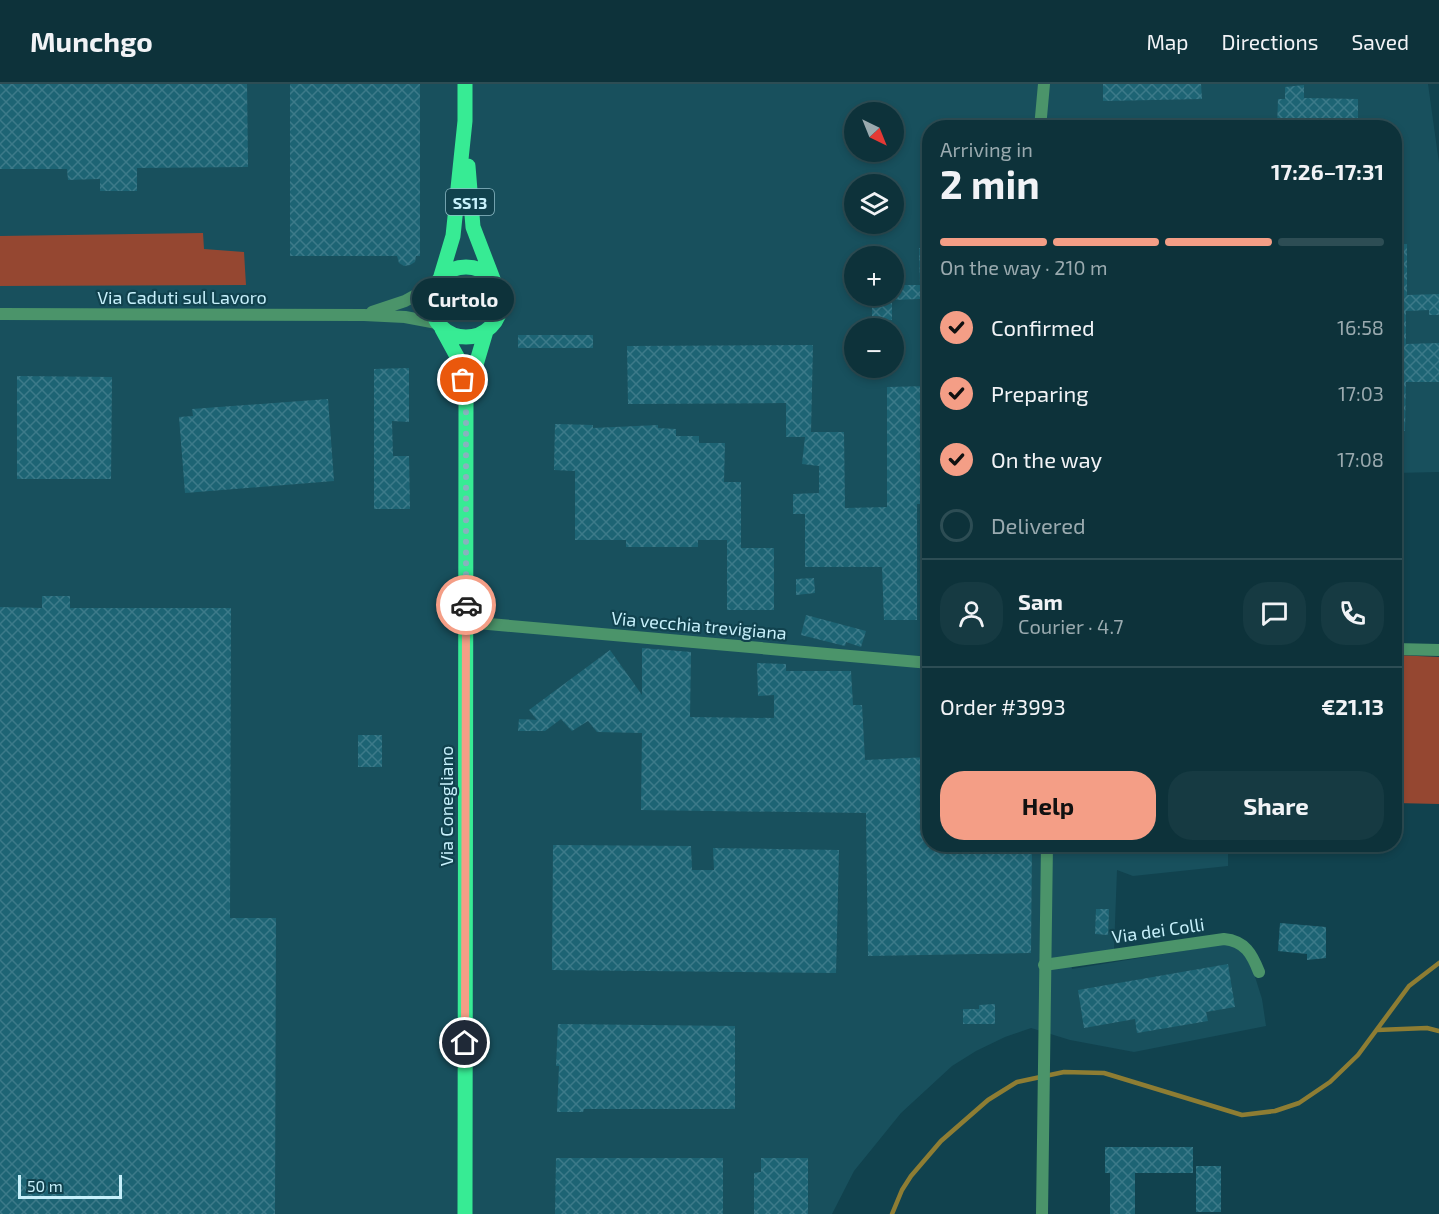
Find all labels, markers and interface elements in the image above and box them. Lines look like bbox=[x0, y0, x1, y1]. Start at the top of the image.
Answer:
text: Munchgo bbox=[30, 24, 153, 58]
text: Map bbox=[1146, 29, 1189, 54]
text: Directions bbox=[1222, 29, 1318, 54]
text: Saved bbox=[1351, 29, 1409, 54]
north arrow bbox=[844, 102, 904, 162]
map controls bbox=[844, 102, 904, 378]
text: Arriving in bbox=[940, 137, 1033, 161]
text: 17:26–17:31 bbox=[1271, 158, 1384, 184]
text: 2 min bbox=[940, 160, 1040, 207]
button: layers bbox=[844, 174, 904, 234]
road number: SS13 bbox=[446, 189, 494, 215]
button: + bbox=[844, 246, 904, 306]
text: On the way · 210 m bbox=[940, 255, 1108, 279]
callout: Curtolo bbox=[412, 278, 514, 320]
street label: Via Caduti sul Lavoro bbox=[97, 286, 267, 308]
text: Curtolo bbox=[428, 287, 498, 311]
icon: check bbox=[940, 311, 973, 344]
text: Confirmed bbox=[991, 314, 1095, 340]
text: 16:58 bbox=[1337, 315, 1384, 339]
button: − bbox=[844, 318, 904, 378]
pin bbox=[437, 354, 488, 405]
icon: bag bbox=[446, 363, 479, 396]
icon: check bbox=[940, 377, 973, 410]
text: Preparing bbox=[991, 380, 1089, 406]
text: 17:03 bbox=[1338, 381, 1384, 405]
icon: check bbox=[940, 443, 973, 476]
text: On the way bbox=[991, 446, 1102, 472]
text: 17:08 bbox=[1337, 447, 1384, 471]
text: Delivered bbox=[991, 512, 1086, 538]
courier bbox=[436, 575, 496, 635]
button: person bbox=[940, 582, 1003, 645]
button: chat bbox=[1243, 582, 1306, 645]
button: phone bbox=[1321, 582, 1384, 645]
text: Sam bbox=[1018, 588, 1063, 614]
icon: car bbox=[450, 589, 483, 622]
street label: Via vecchia trevigiana bbox=[610, 606, 788, 644]
text: Courier · 4.7 bbox=[1018, 614, 1124, 638]
text: Order #3993 bbox=[940, 693, 1066, 719]
text: €21.13 bbox=[1321, 693, 1384, 719]
street label: Via Conegliano bbox=[435, 746, 457, 866]
button: Help bbox=[940, 771, 1156, 840]
button: Share bbox=[1168, 771, 1384, 840]
street label: Via dei Colli bbox=[1110, 913, 1206, 947]
pin bbox=[439, 1017, 490, 1068]
icon: home bbox=[448, 1026, 481, 1059]
scale bar bbox=[18, 1172, 122, 1200]
text: 50 m bbox=[27, 1176, 63, 1195]

